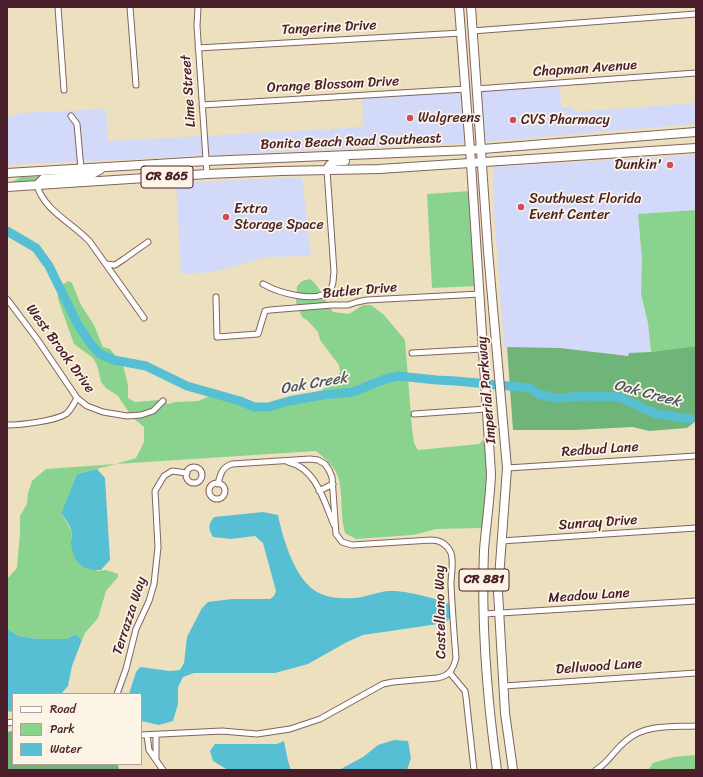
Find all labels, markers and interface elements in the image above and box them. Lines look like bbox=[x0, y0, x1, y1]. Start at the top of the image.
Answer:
street label: Tangerine Drive bbox=[281, 17, 377, 39]
street label: Lime Street bbox=[178, 54, 200, 128]
street label: Chapman Avenue bbox=[532, 57, 638, 81]
street label: Orange Blossom Drive bbox=[266, 73, 400, 97]
place label: Walgreens bbox=[418, 110, 481, 126]
place label: CVS Pharmacy bbox=[521, 112, 610, 128]
marker: Walgreens bbox=[405, 113, 415, 123]
marker: CVS Pharmacy bbox=[508, 115, 518, 125]
street label: Bonita Beach Road Southeast bbox=[260, 130, 442, 154]
place label: Dunkin' bbox=[614, 157, 662, 173]
marker: Dunkin' bbox=[665, 160, 675, 170]
road number: CR 865 bbox=[141, 166, 193, 188]
place label: Southwest Florida Event Center bbox=[529, 191, 641, 224]
place label: Extra Storage Space bbox=[234, 201, 324, 234]
marker: Southwest Florida Event Center bbox=[516, 202, 526, 212]
marker: Extra Storage Space bbox=[221, 212, 231, 222]
street label: Butler Drive bbox=[322, 279, 398, 303]
street label: West Brook Drive bbox=[22, 301, 98, 397]
street label: Imperial Parkway bbox=[474, 336, 500, 444]
water label: Oak Creek bbox=[279, 369, 349, 399]
water label: Oak Creek bbox=[612, 377, 682, 411]
street label: Redbud Lane bbox=[561, 439, 639, 461]
street label: Sunray Drive bbox=[558, 512, 638, 534]
street label: Castellano Way bbox=[432, 565, 450, 659]
road number: CR 881 bbox=[459, 569, 509, 591]
street label: Terrazza Way bbox=[109, 575, 151, 657]
street label: Meadow Lane bbox=[548, 585, 630, 607]
street label: Dellwood Lane bbox=[555, 656, 643, 678]
legend bbox=[12, 693, 142, 765]
text: Road bbox=[50, 698, 76, 720]
text: Park bbox=[50, 718, 75, 740]
text: Water bbox=[50, 738, 82, 760]

